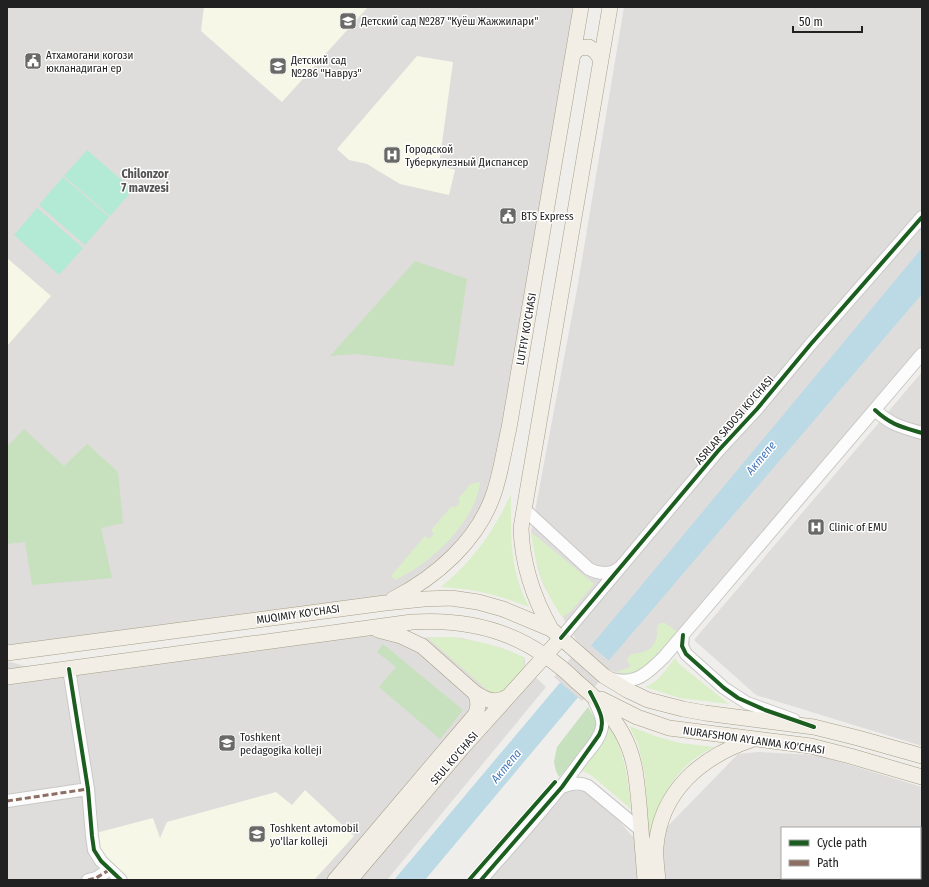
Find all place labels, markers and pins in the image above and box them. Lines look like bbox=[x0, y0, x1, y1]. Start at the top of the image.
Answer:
school or university icon: Детский сад №287 "Куёш Жажжилари" bbox=[338, 11, 358, 31]
place label: Детский сад №287 "Куёш Жажжилари" bbox=[360, 15, 538, 28]
place label: Атхамогани когози юкланадиган ер bbox=[46, 49, 133, 75]
public building icon: Атхамогани когози юкланадиган ер bbox=[23, 51, 43, 71]
place label: Детский сад №286 "Навруз" bbox=[290, 54, 362, 80]
school or university icon: Детский сад №286 "Навруз" bbox=[268, 56, 288, 76]
place label: Городской Туберкулезный Диспансер bbox=[405, 143, 529, 169]
hospital icon: Городской Туберкулезный Диспансер bbox=[382, 145, 402, 165]
public building icon: BTS Express bbox=[498, 206, 518, 226]
place label: BTS Express bbox=[521, 210, 574, 223]
hospital icon: Clinic of EMU bbox=[806, 517, 826, 537]
place label: Clinic of EMU bbox=[829, 521, 887, 534]
place label: Toshkent pedagogika kolleji bbox=[240, 731, 322, 757]
school or university icon: Toshkent pedagogika kolleji bbox=[217, 733, 237, 753]
place label: Toshkent avtomobil yo'llar kolleji bbox=[270, 822, 358, 848]
school or university icon: Toshkent avtomobil yo'llar kolleji bbox=[247, 824, 267, 844]

